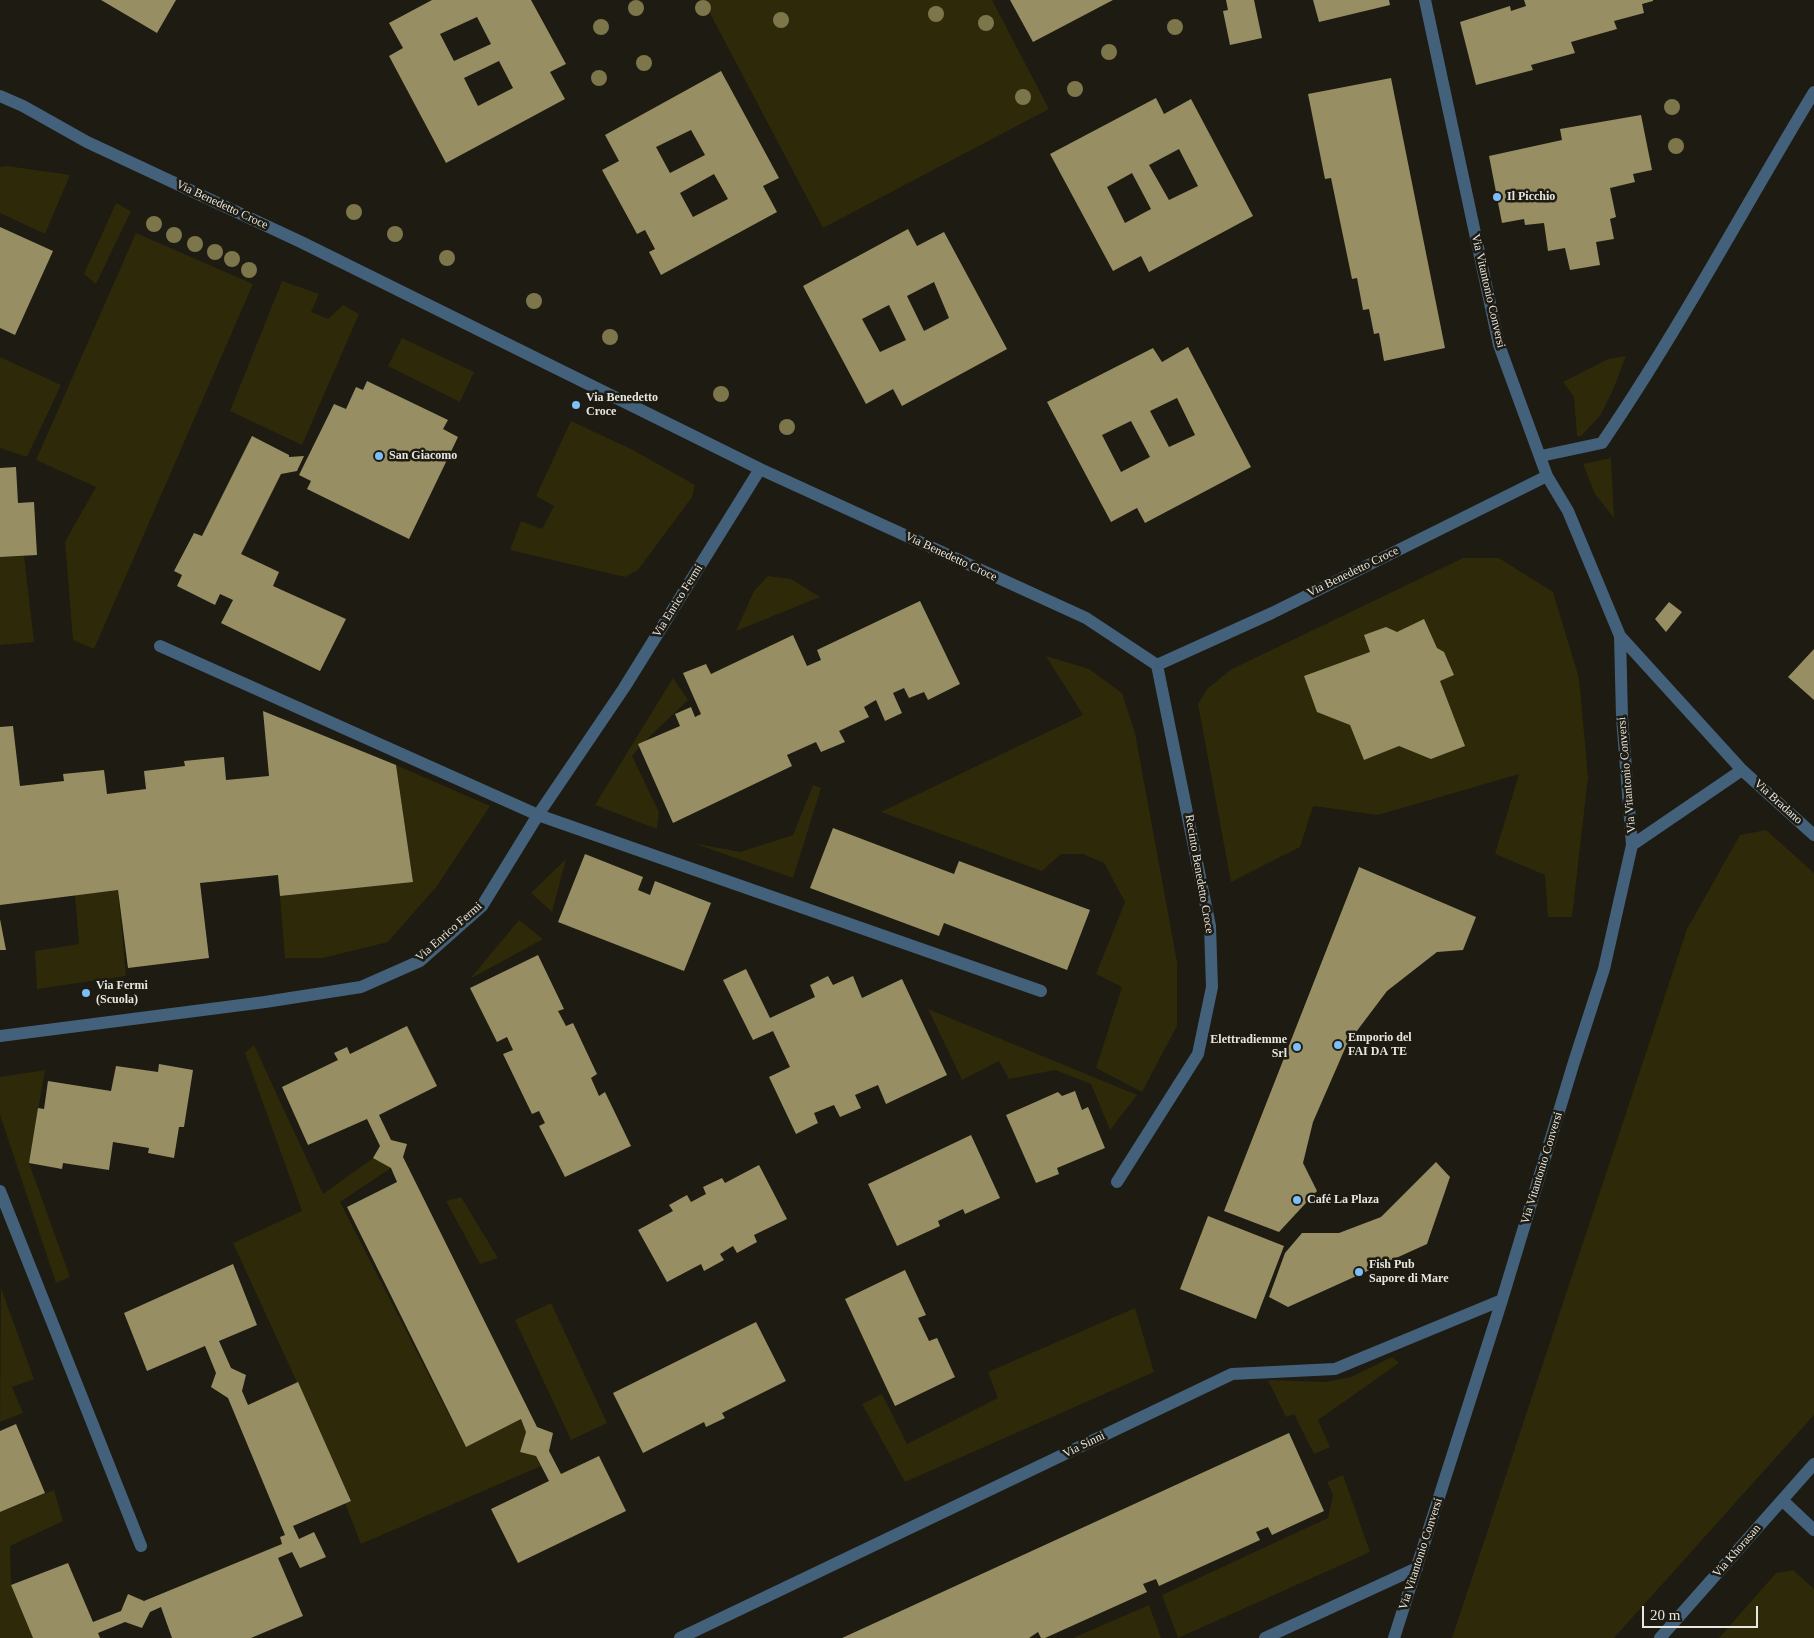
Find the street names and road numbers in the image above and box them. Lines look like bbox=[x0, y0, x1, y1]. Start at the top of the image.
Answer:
street label: Via Benedetto Croce bbox=[174, 177, 270, 233]
street label: Via Vitantonio Conversi bbox=[1468, 233, 1508, 349]
street label: Via Benedetto Croce bbox=[903, 529, 999, 585]
street label: Via Benedetto Croce bbox=[1305, 544, 1401, 600]
street label: Via Enrico Fermi bbox=[650, 562, 706, 640]
street label: Via Vitantonio Conversi bbox=[1615, 716, 1639, 834]
street label: Via Bradano bbox=[1751, 776, 1805, 828]
street label: Recinto Benedetto Croce bbox=[1181, 813, 1217, 935]
street label: Via Enrico Fermi bbox=[413, 899, 485, 965]
street label: Via Vitantonio Conversi bbox=[1518, 1110, 1566, 1226]
street label: Via Sinni bbox=[1061, 1429, 1107, 1461]
street label: Via Vitantonio Conversi bbox=[1396, 1496, 1446, 1612]
street label: Via Khorasan bbox=[1710, 1522, 1764, 1580]

